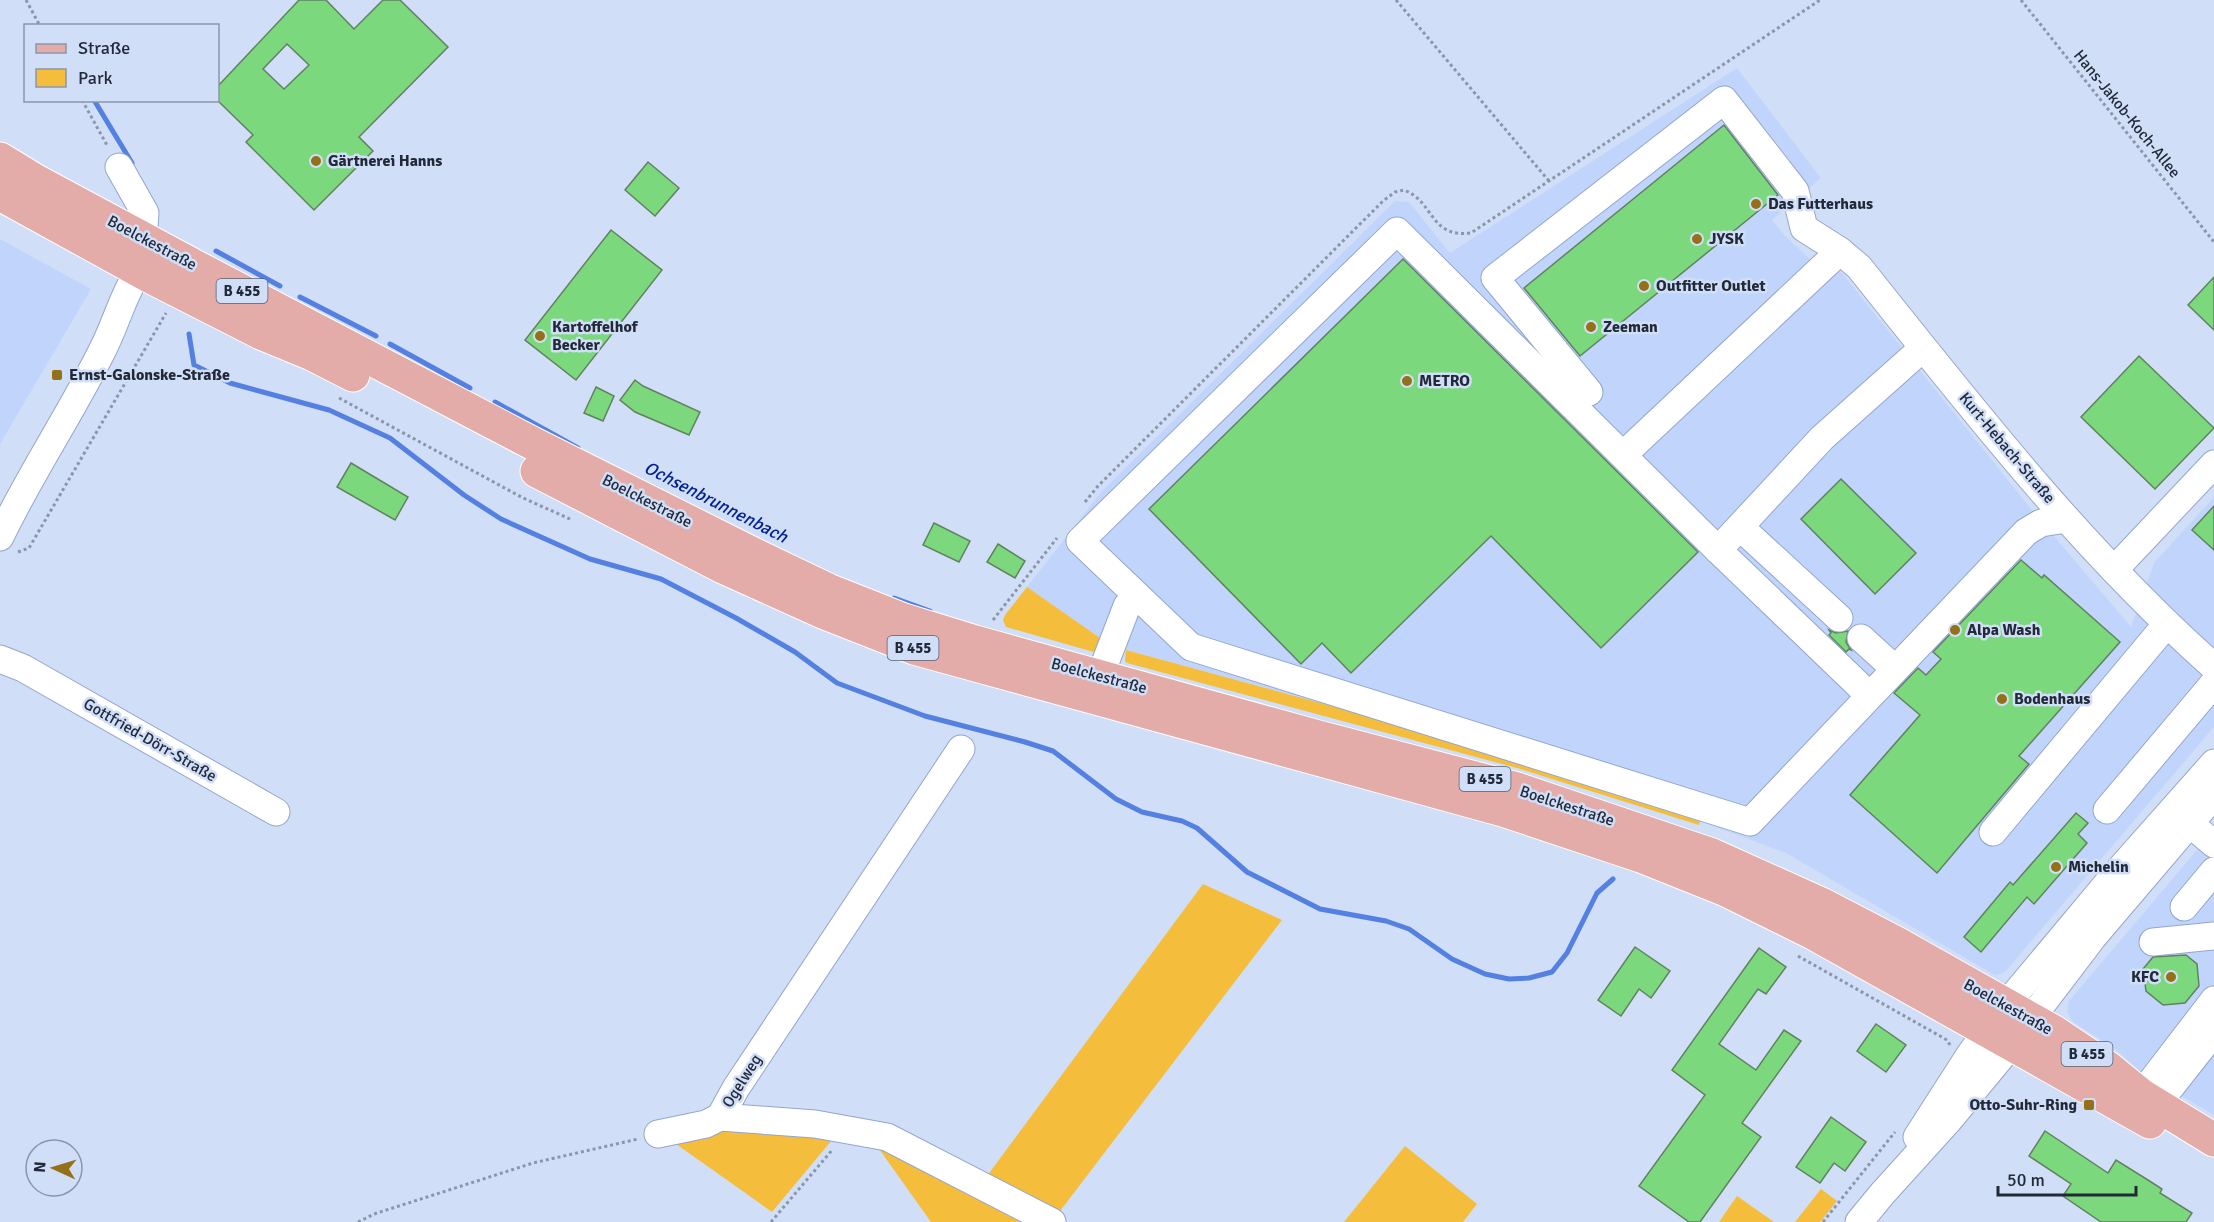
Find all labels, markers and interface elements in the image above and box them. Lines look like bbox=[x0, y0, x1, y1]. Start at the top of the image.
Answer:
legend bbox=[24, 24, 219, 102]
text: Straße bbox=[78, 37, 130, 59]
street label: Hans-Jakob-Koch-Allee bbox=[2069, 46, 2185, 182]
text: Park bbox=[78, 67, 113, 89]
place label: Gärtnerei Hanns bbox=[328, 151, 442, 171]
marker: Gärtnerei Hanns bbox=[309, 154, 323, 168]
place label: Das Futterhaus bbox=[1768, 194, 1873, 214]
marker: Das Futterhaus bbox=[1749, 197, 1763, 211]
street label: Boelckestraße bbox=[104, 211, 200, 275]
place label: JYSK bbox=[1709, 229, 1744, 249]
marker: JYSK bbox=[1690, 232, 1704, 246]
place label: Outfitter Outlet bbox=[1656, 276, 1765, 296]
road number: B 455 bbox=[216, 279, 268, 303]
marker: Outfitter Outlet bbox=[1637, 279, 1651, 293]
place label: Kartoffelhof Becker bbox=[552, 317, 639, 355]
place label: Zeeman bbox=[1603, 317, 1658, 337]
marker: Zeeman bbox=[1584, 320, 1598, 334]
marker: Kartoffelhof Becker bbox=[533, 329, 547, 343]
place label: Ernst-Galonske-Straße bbox=[69, 365, 230, 385]
marker: Ernst-Galonske-Straße bbox=[50, 368, 64, 382]
place label: METRO bbox=[1419, 371, 1470, 391]
marker: METRO bbox=[1400, 374, 1414, 388]
street label: Kurt-Hebach-Straße bbox=[1955, 388, 2059, 508]
water label: Ochsenbrunnenbach bbox=[641, 456, 792, 548]
street label: Boelckestraße bbox=[599, 470, 695, 532]
place label: Alpa Wash bbox=[1967, 620, 2041, 640]
marker: Alpa Wash bbox=[1948, 623, 1962, 637]
road number: B 455 bbox=[888, 636, 938, 660]
street label: Boelckestraße bbox=[1049, 654, 1149, 698]
place label: Bodenhaus bbox=[2014, 689, 2090, 709]
marker: Bodenhaus bbox=[1995, 692, 2009, 706]
street label: Gottfried-Dörr-Straße bbox=[80, 694, 220, 786]
road number: B 455 bbox=[1460, 767, 1510, 791]
street label: Boelckestraße bbox=[1517, 781, 1617, 831]
place label: Michelin bbox=[2068, 857, 2129, 877]
marker: Michelin bbox=[2049, 860, 2063, 874]
place label: KFC bbox=[2131, 967, 2159, 987]
marker: KFC bbox=[2164, 970, 2178, 984]
street label: Boelckestraße bbox=[1960, 974, 2056, 1040]
road number: B 455 bbox=[2062, 1042, 2112, 1066]
street label: Ogelweg bbox=[718, 1051, 766, 1111]
place label: Otto-Suhr-Ring bbox=[1969, 1095, 2077, 1115]
marker: Otto-Suhr-Ring bbox=[2082, 1098, 2096, 1112]
north arrow bbox=[24, 1138, 84, 1198]
scale bar bbox=[1998, 1159, 2136, 1197]
text: N bbox=[30, 1161, 50, 1173]
text: 50 m bbox=[2007, 1169, 2045, 1191]

